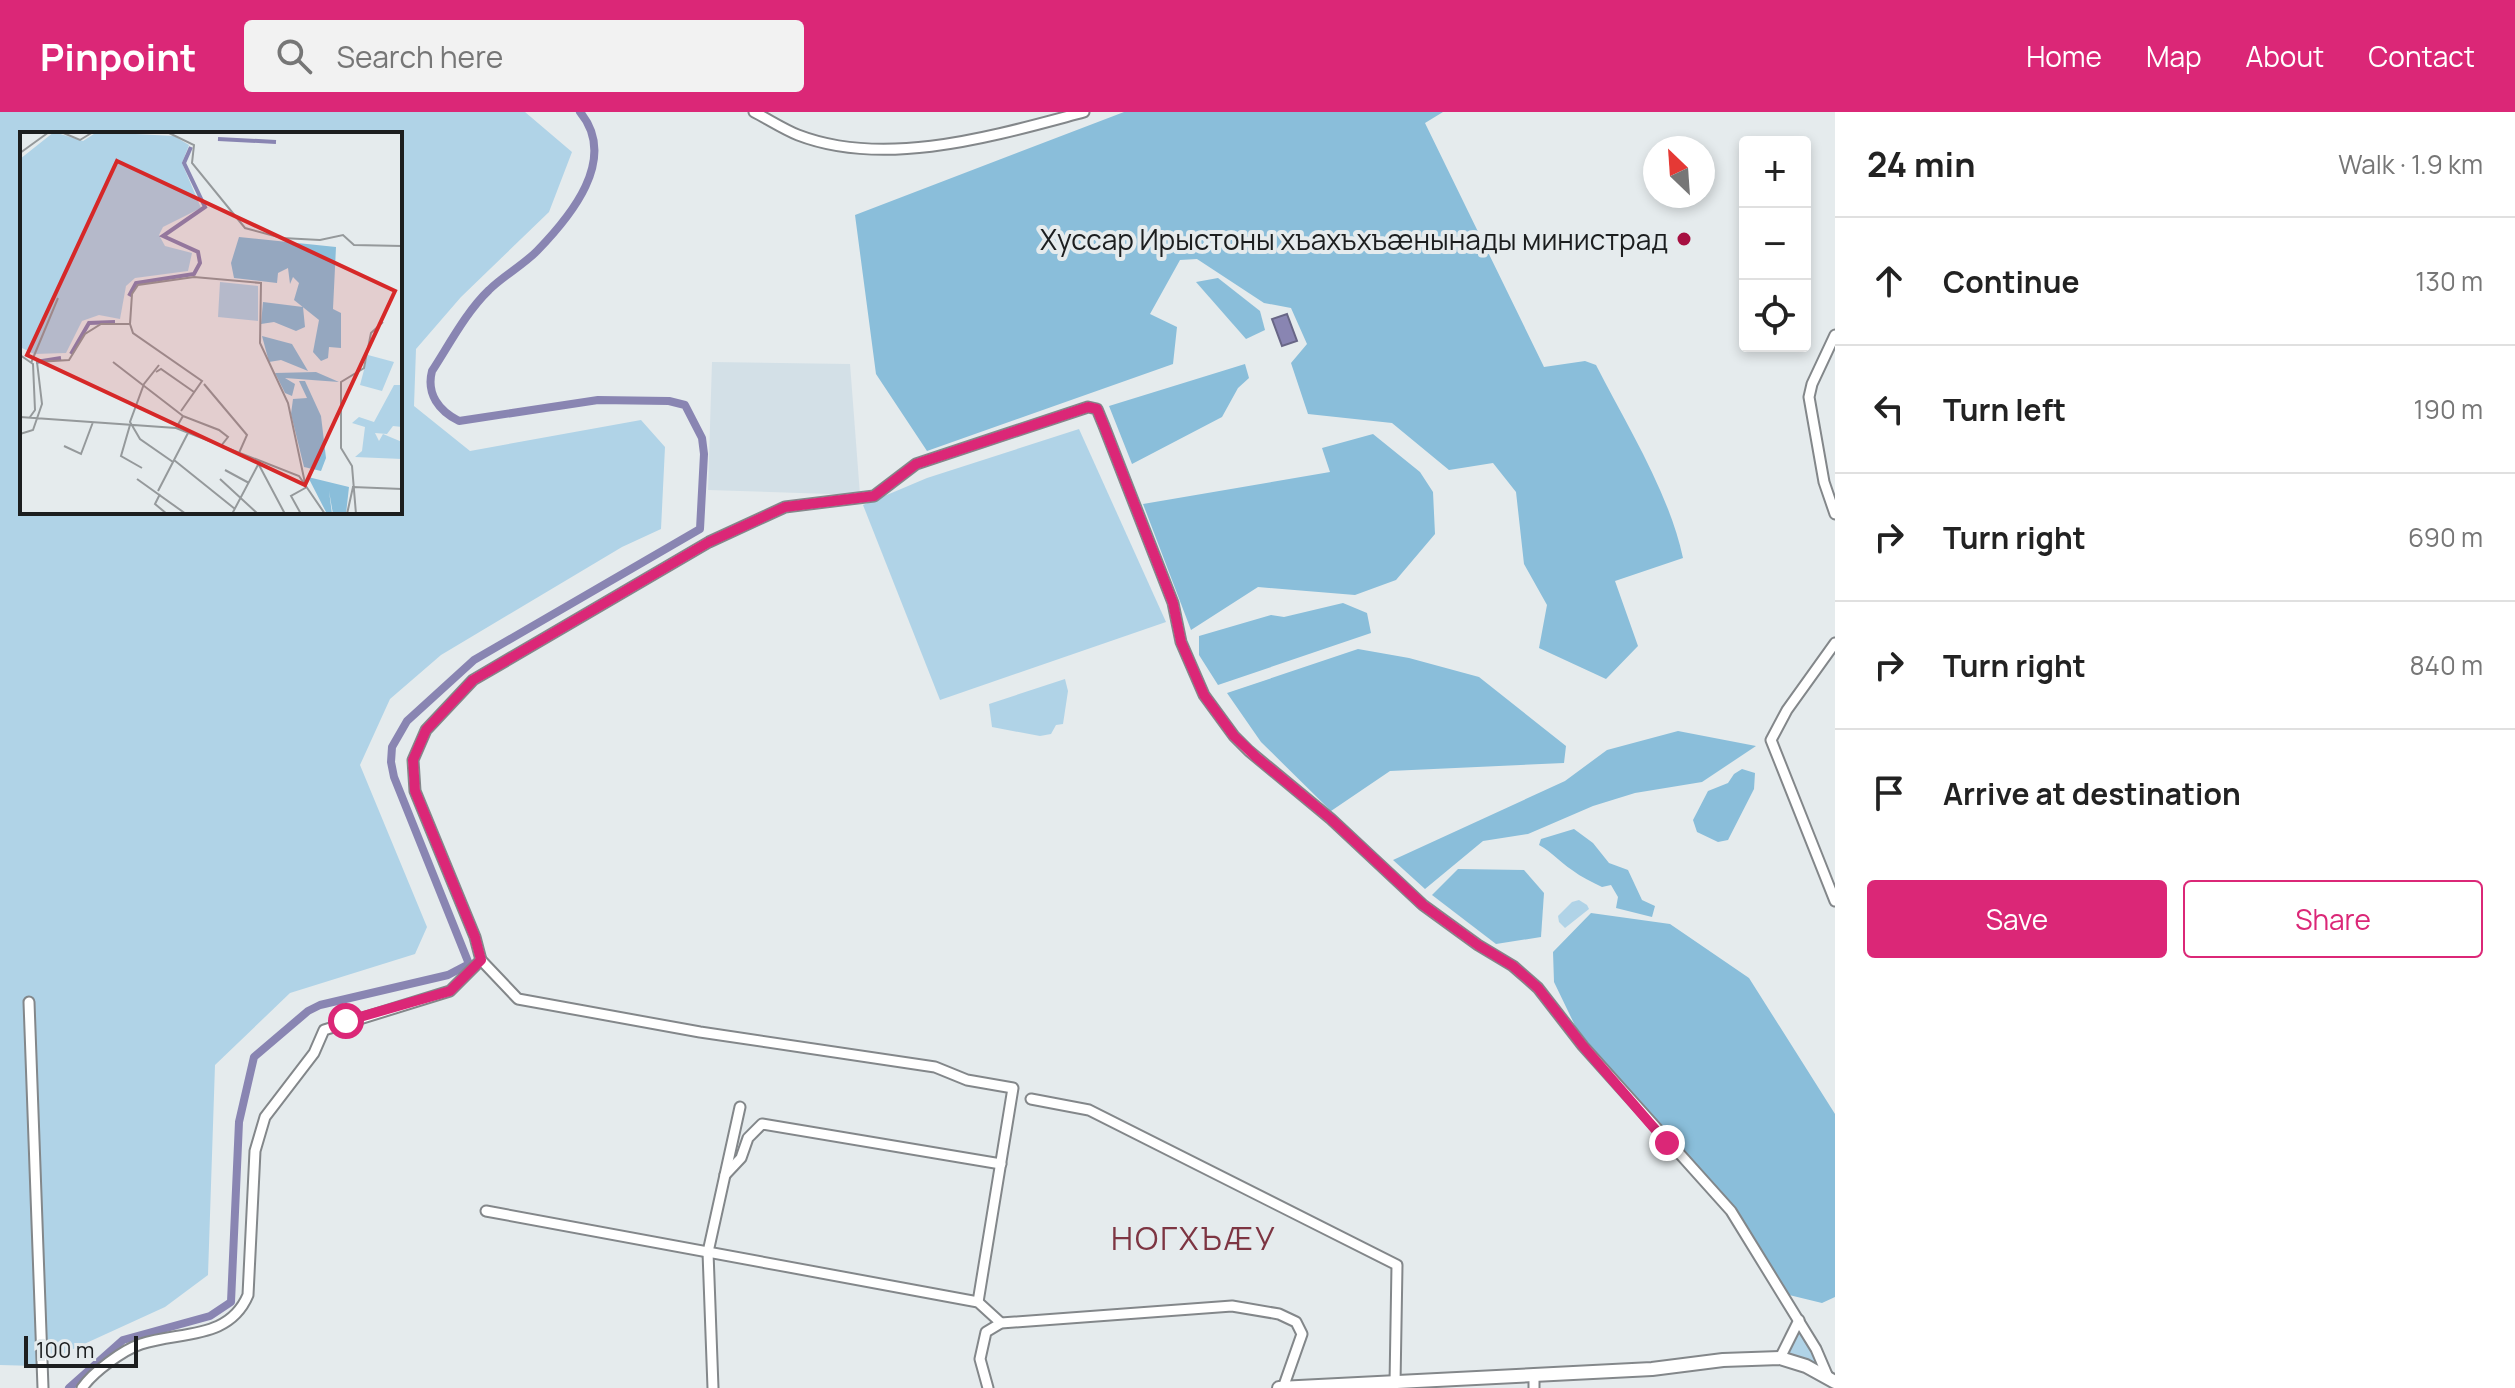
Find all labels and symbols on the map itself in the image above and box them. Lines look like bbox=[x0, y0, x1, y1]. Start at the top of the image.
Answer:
inset map bbox=[20, 132, 402, 514]
north arrow bbox=[1643, 136, 1715, 208]
place label: Хуссар Ирыстоны хъахъхъæнынады министрад bbox=[1040, 220, 1668, 258]
marker: Хуссар Ирыстоны хъахъхъæнынады министрад bbox=[1675, 230, 1693, 248]
route start bbox=[328, 1003, 364, 1039]
route end bbox=[1649, 1125, 1685, 1161]
district label: НОГХЪÆУ bbox=[1111, 1216, 1277, 1260]
scale bar bbox=[24, 1332, 138, 1368]

